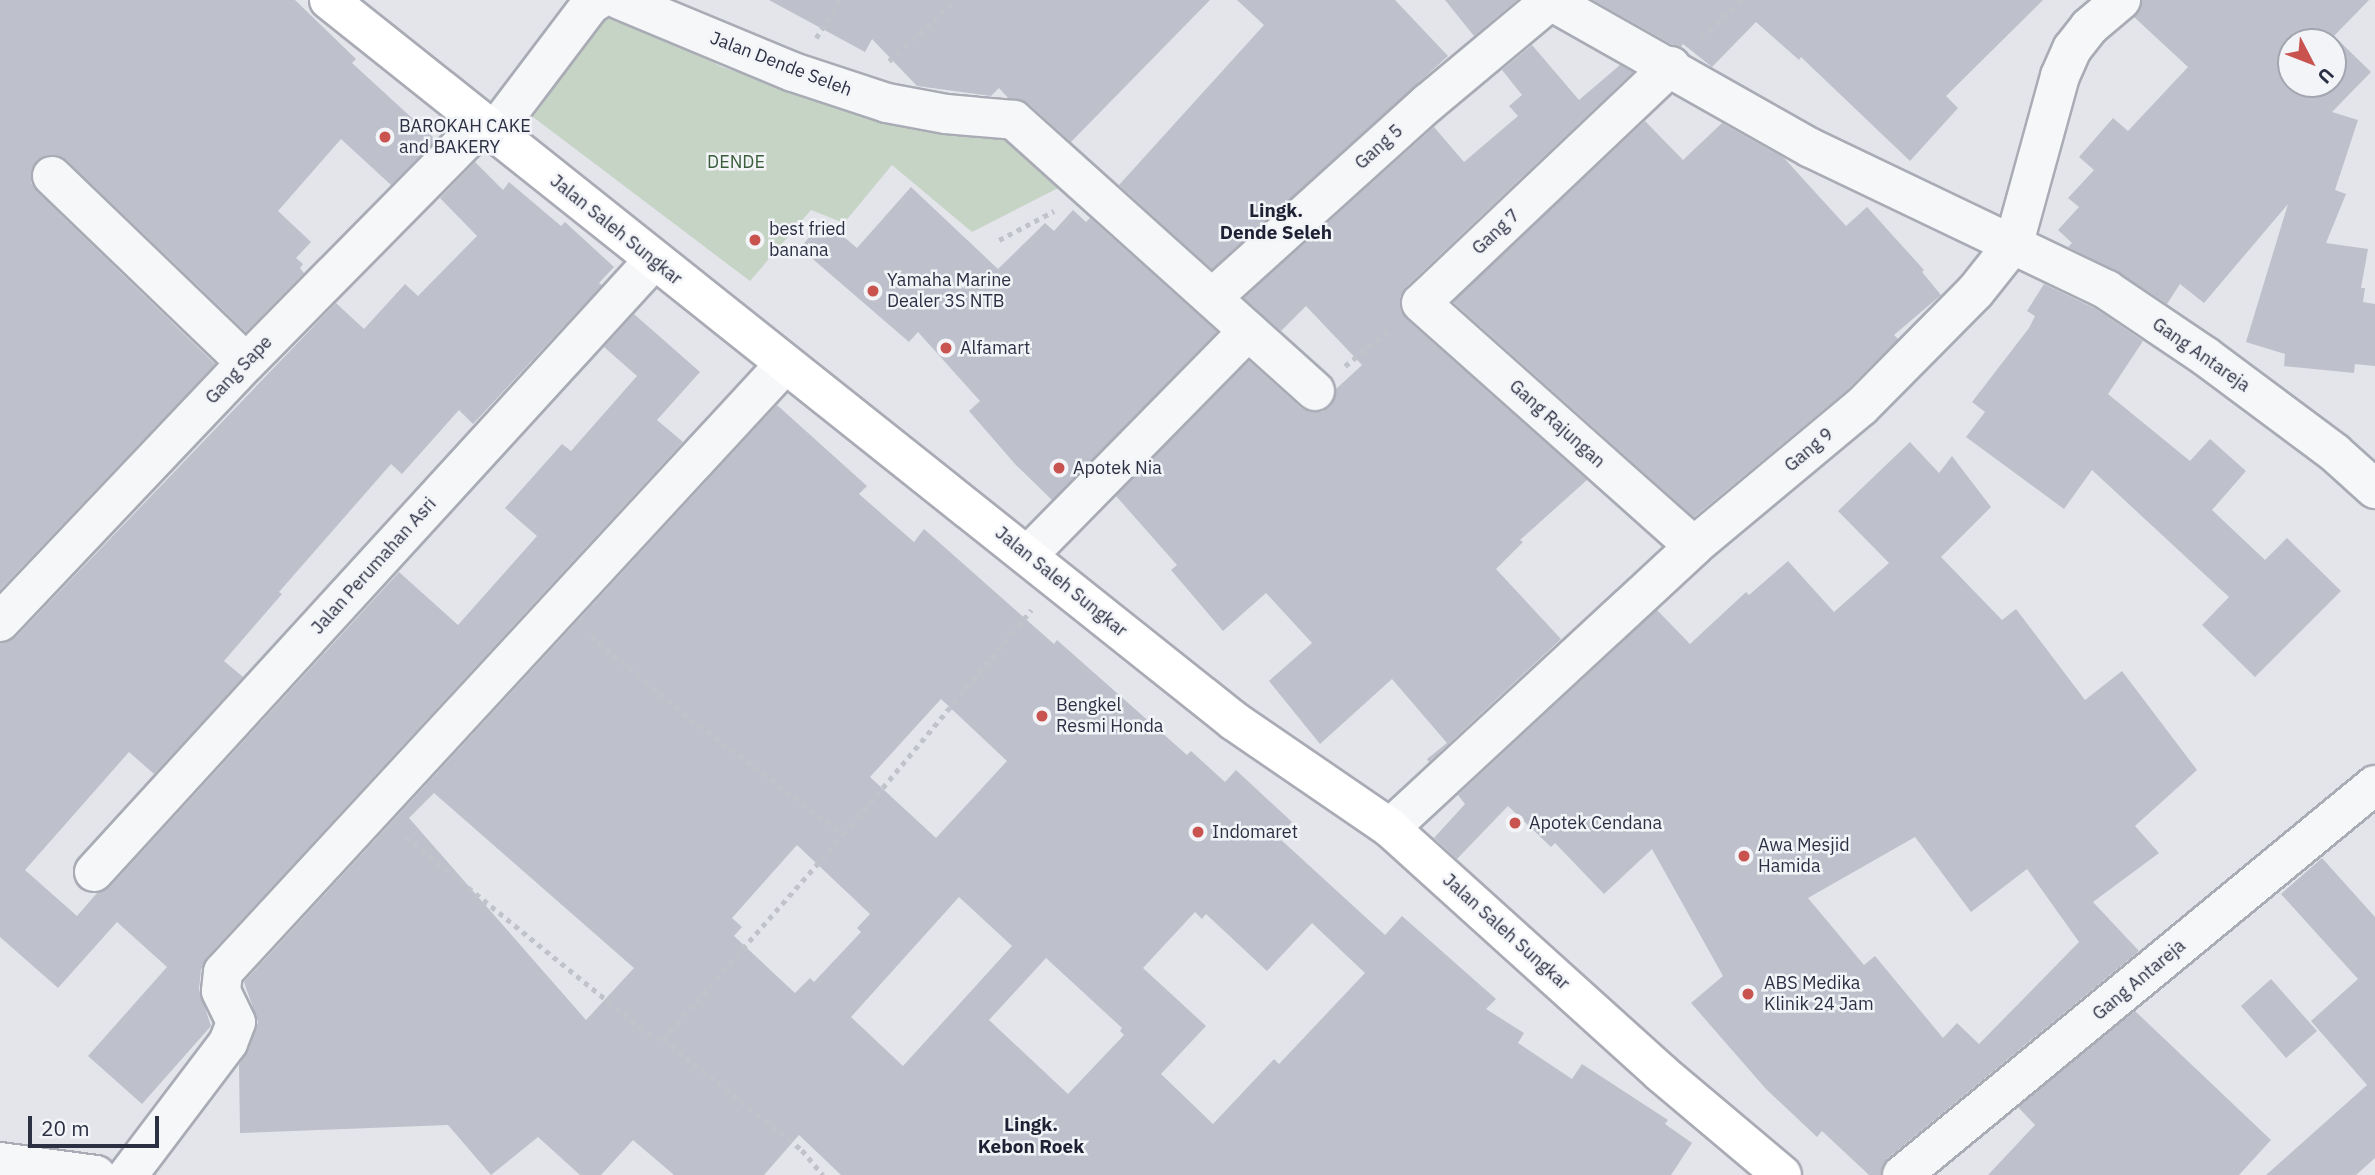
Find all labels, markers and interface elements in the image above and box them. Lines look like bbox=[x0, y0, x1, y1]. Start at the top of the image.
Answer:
street label: Jalan Dende Seleh bbox=[707, 27, 855, 101]
north arrow bbox=[2277, 28, 2347, 98]
text: U bbox=[2313, 63, 2339, 89]
place label: BAROKAH CAKE and BAKERY bbox=[399, 116, 531, 158]
street label: Gang 5 bbox=[1351, 120, 1407, 174]
marker: BAROKAH CAKE and BAKERY bbox=[377, 129, 393, 145]
park label: DENDE bbox=[707, 151, 765, 173]
street label: Jalan Saleh Sungkar bbox=[546, 170, 686, 290]
district label: Lingk. Dende Seleh bbox=[1220, 200, 1332, 244]
street label: Gang 7 bbox=[1468, 205, 1524, 259]
place label: best fried banana bbox=[769, 219, 846, 262]
marker: best fried banana bbox=[747, 232, 763, 248]
place label: Yamaha Marine Dealer 3S NTB bbox=[887, 270, 1011, 312]
marker: Yamaha Marine Dealer 3S NTB bbox=[865, 283, 881, 299]
street label: Gang Antareja bbox=[2148, 313, 2254, 397]
street label: Gang Sape bbox=[201, 331, 277, 409]
place label: Alfamart bbox=[960, 337, 1030, 359]
marker: Alfamart bbox=[938, 340, 954, 356]
street label: Gang Rajungan bbox=[1505, 375, 1609, 473]
street label: Gang 9 bbox=[1780, 423, 1838, 477]
place label: Apotek Nia bbox=[1073, 457, 1162, 479]
marker: Apotek Nia bbox=[1051, 460, 1067, 476]
street label: Jalan Perumahan Asri bbox=[307, 493, 441, 639]
street label: Jalan Saleh Sungkar bbox=[991, 522, 1131, 642]
place label: Bengkel Resmi Honda bbox=[1056, 695, 1163, 738]
marker: Bengkel Resmi Honda bbox=[1034, 708, 1050, 724]
place label: Apotek Cendana bbox=[1529, 812, 1662, 834]
marker: Apotek Cendana bbox=[1507, 815, 1523, 831]
place label: Indomaret bbox=[1212, 821, 1298, 843]
marker: Indomaret bbox=[1190, 824, 1206, 840]
place label: Awa Mesjid Hamida bbox=[1758, 835, 1850, 878]
marker: Awa Mesjid Hamida bbox=[1736, 848, 1752, 864]
street label: Jalan Saleh Sungkar bbox=[1438, 869, 1574, 995]
street label: Gang Antareja bbox=[2088, 935, 2190, 1025]
place label: ABS Medika Klinik 24 Jam bbox=[1764, 973, 1874, 1016]
marker: ABS Medika Klinik 24 Jam bbox=[1738, 984, 1758, 1004]
scale bar bbox=[32, 1102, 163, 1146]
text: 20 m bbox=[41, 1114, 90, 1142]
district label: Lingk. Kebon Roek bbox=[978, 1114, 1084, 1158]

